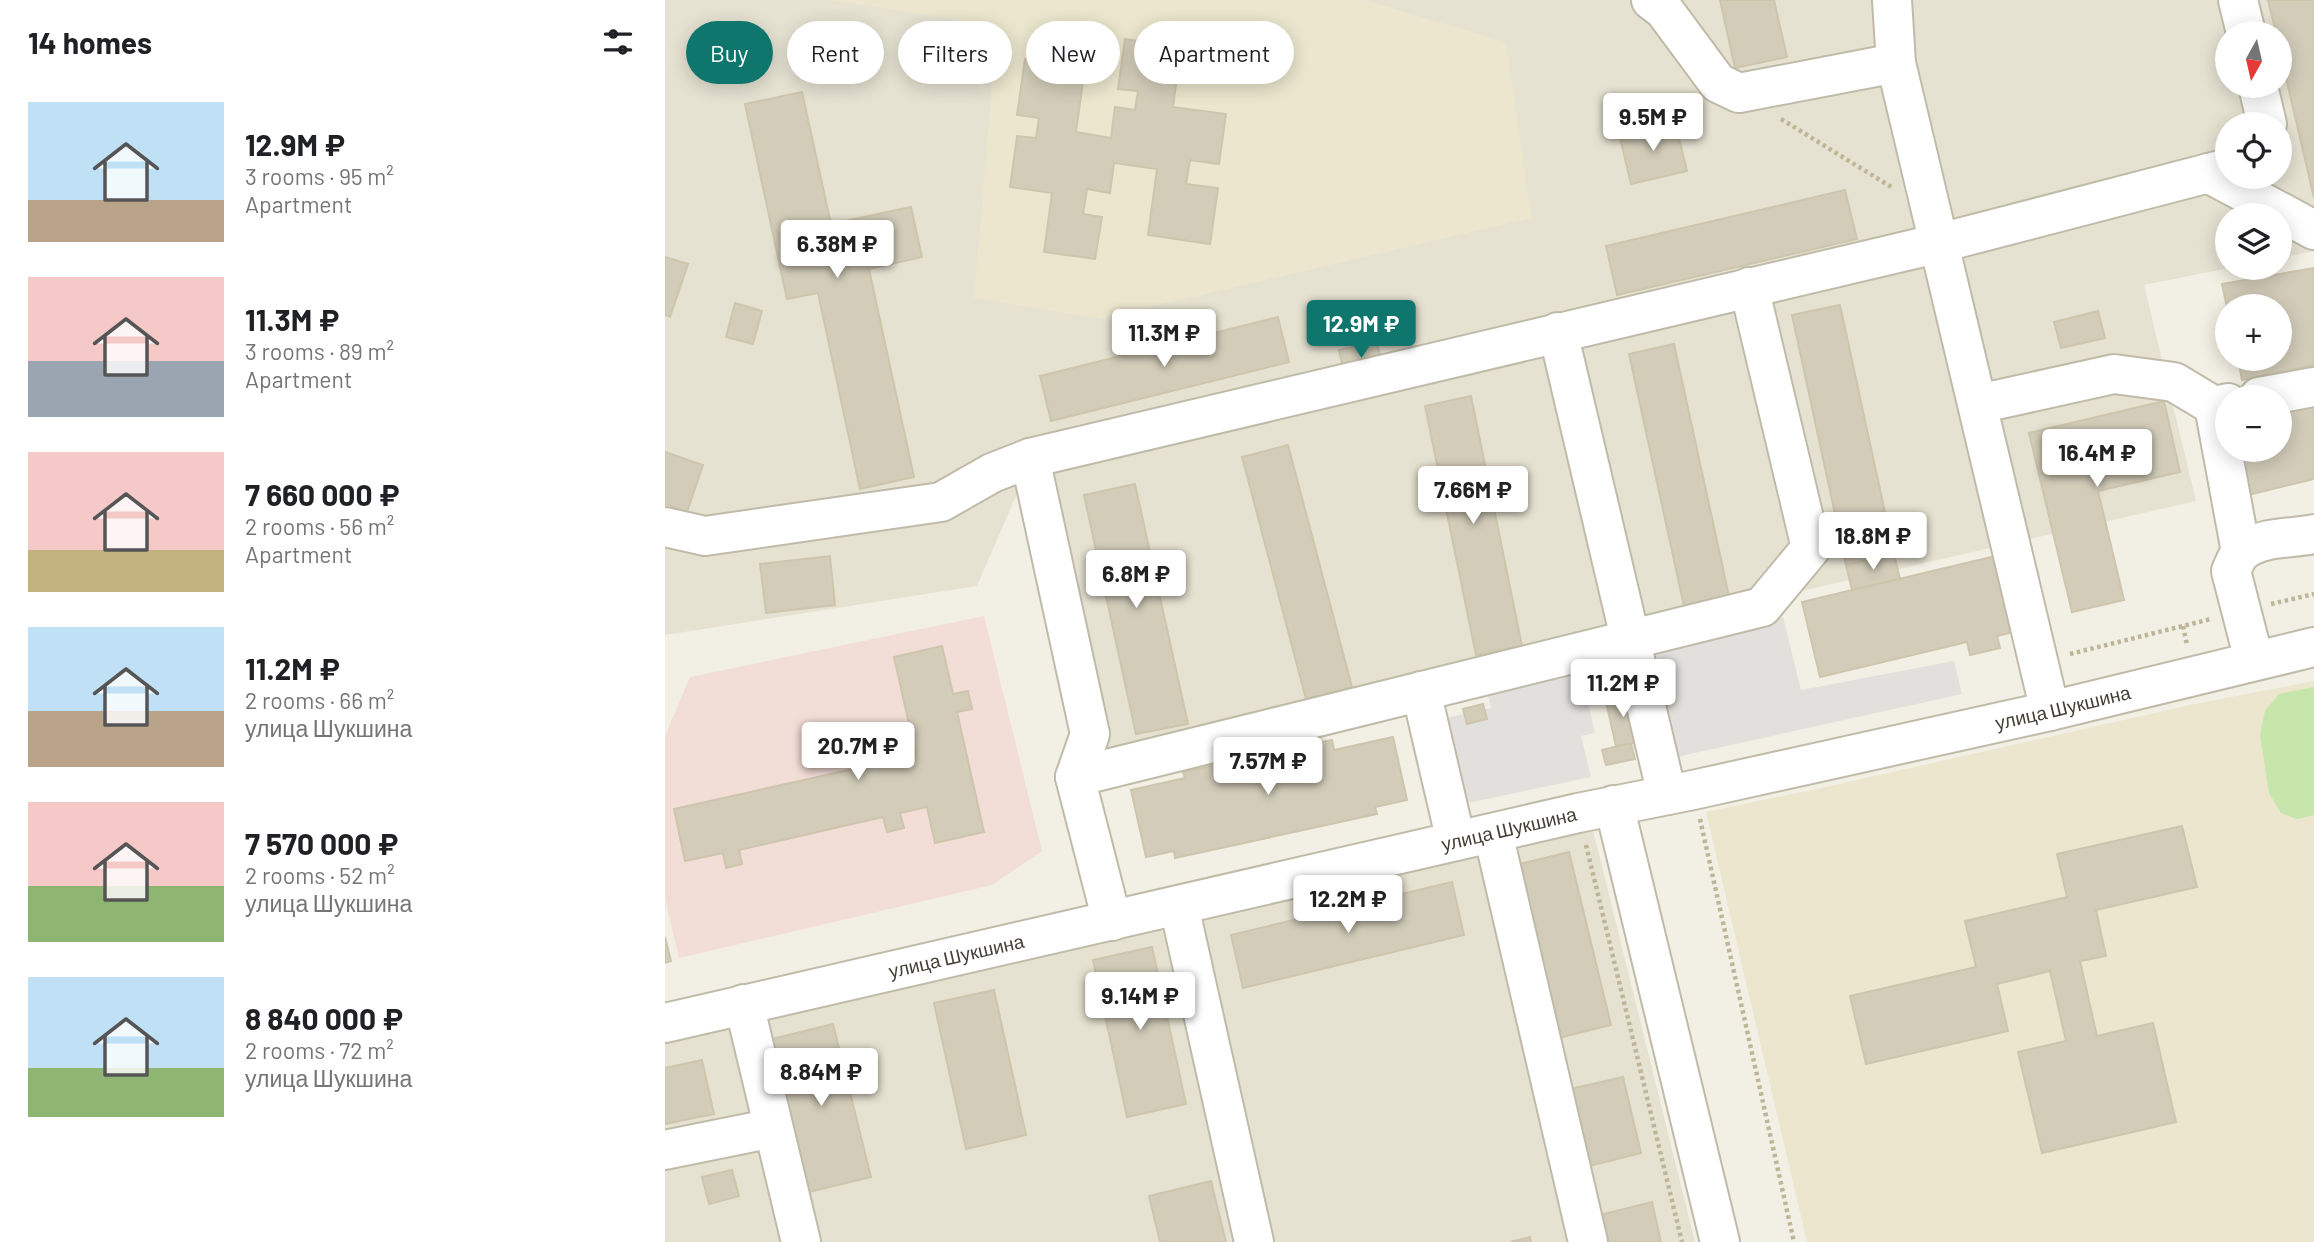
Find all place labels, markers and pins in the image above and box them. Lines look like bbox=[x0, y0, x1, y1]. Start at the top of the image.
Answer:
pin: 9.5M ₽ bbox=[1596, 94, 1710, 153]
pin: 6.38M ₽ bbox=[772, 220, 902, 280]
pin: 12.9M ₽ bbox=[1296, 300, 1426, 360]
pin: 11.3M ₽ bbox=[1099, 310, 1229, 369]
pin: 16.4M ₽ bbox=[2032, 430, 2162, 489]
pin: 7.66M ₽ bbox=[1408, 466, 1538, 526]
pin: 18.8M ₽ bbox=[1808, 512, 1938, 572]
pin: 6.8M ₽ bbox=[1079, 550, 1193, 610]
pin: 11.2M ₽ bbox=[1558, 660, 1688, 719]
pin: 20.7M ₽ bbox=[793, 722, 923, 782]
pin: 7.57M ₽ bbox=[1203, 738, 1333, 797]
pin: 12.2M ₽ bbox=[1283, 876, 1413, 935]
pin: 9.14M ₽ bbox=[1075, 972, 1205, 1032]
pin: 8.84M ₽ bbox=[756, 1048, 886, 1108]

